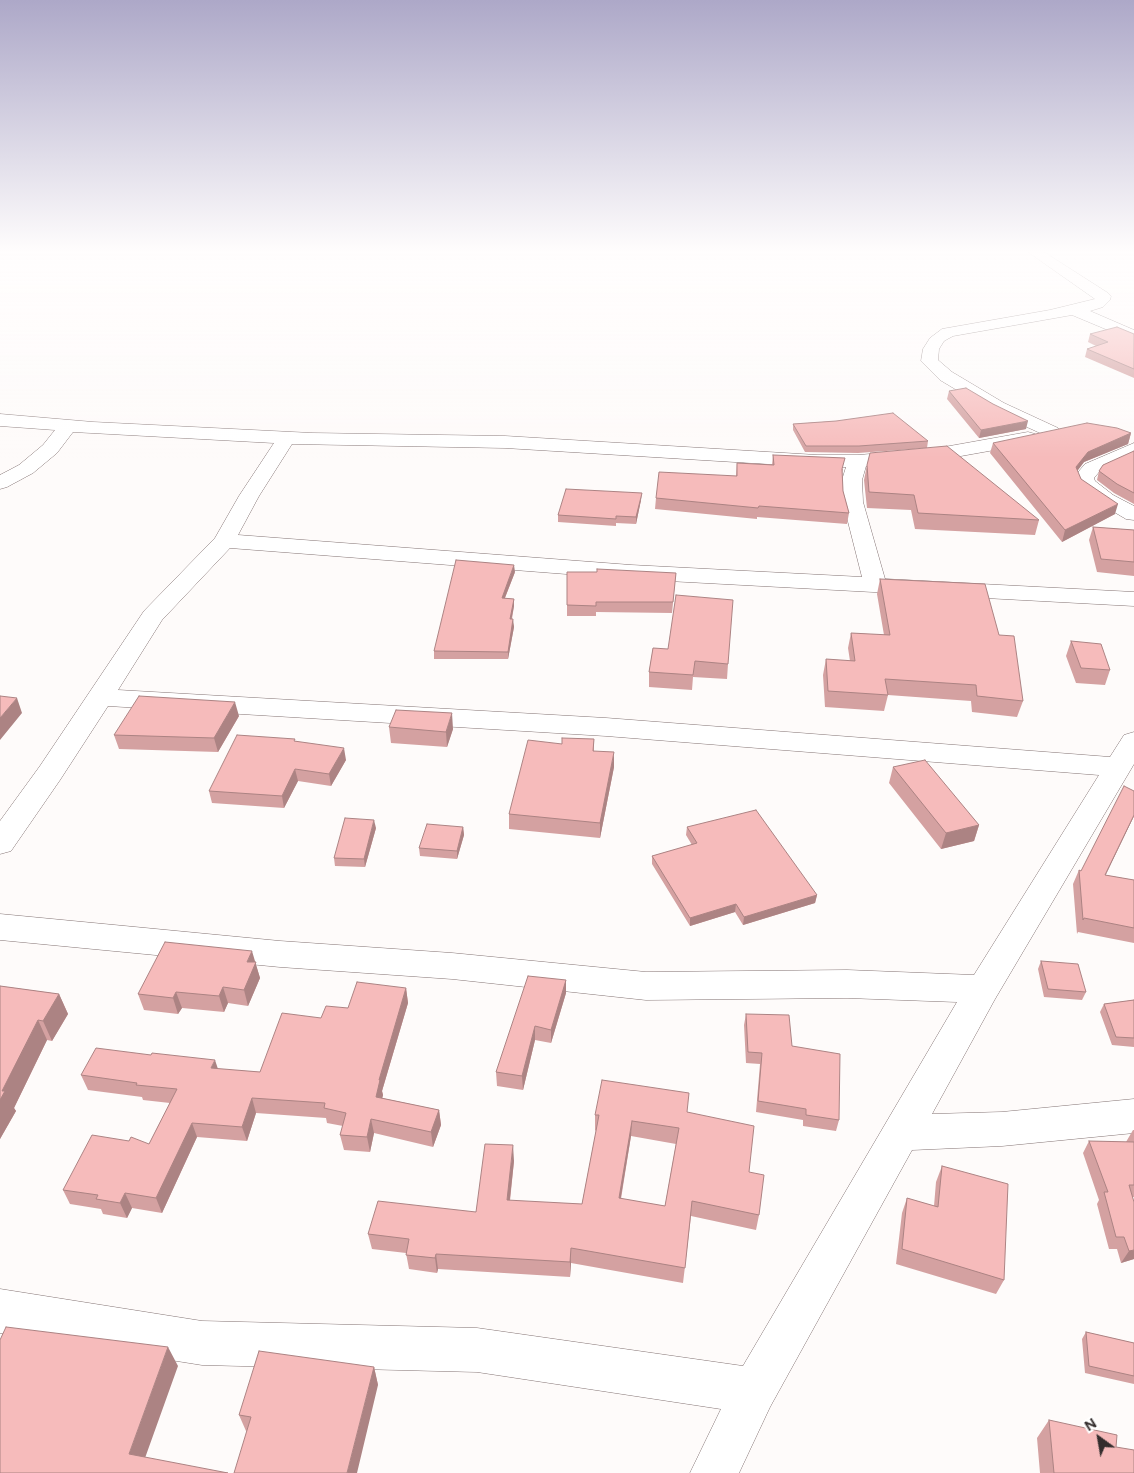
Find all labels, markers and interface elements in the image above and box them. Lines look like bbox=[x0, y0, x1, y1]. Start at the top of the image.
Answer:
north arrow bbox=[1074, 1413, 1124, 1463]
text: N bbox=[1082, 1415, 1100, 1435]

